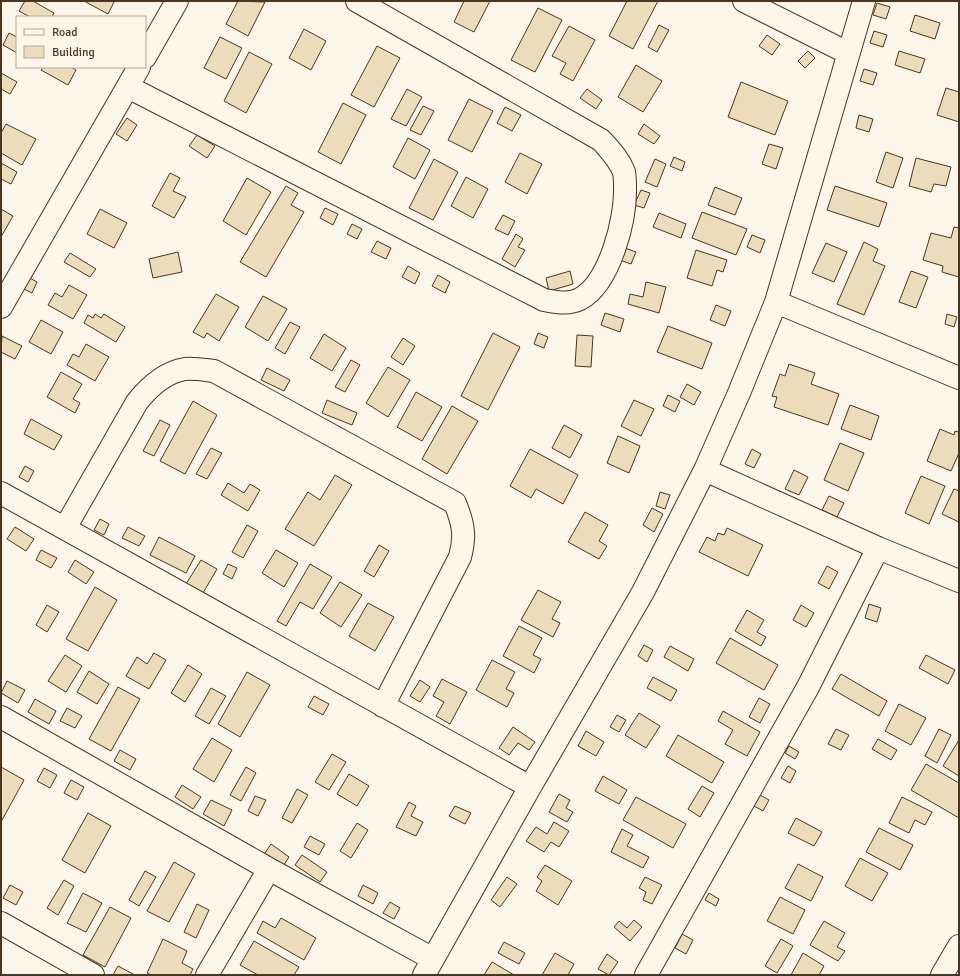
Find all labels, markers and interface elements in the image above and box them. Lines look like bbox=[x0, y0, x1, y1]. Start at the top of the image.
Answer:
legend bbox=[16, 16, 146, 68]
text: Road bbox=[52, 25, 78, 40]
text: Building bbox=[52, 45, 95, 60]

